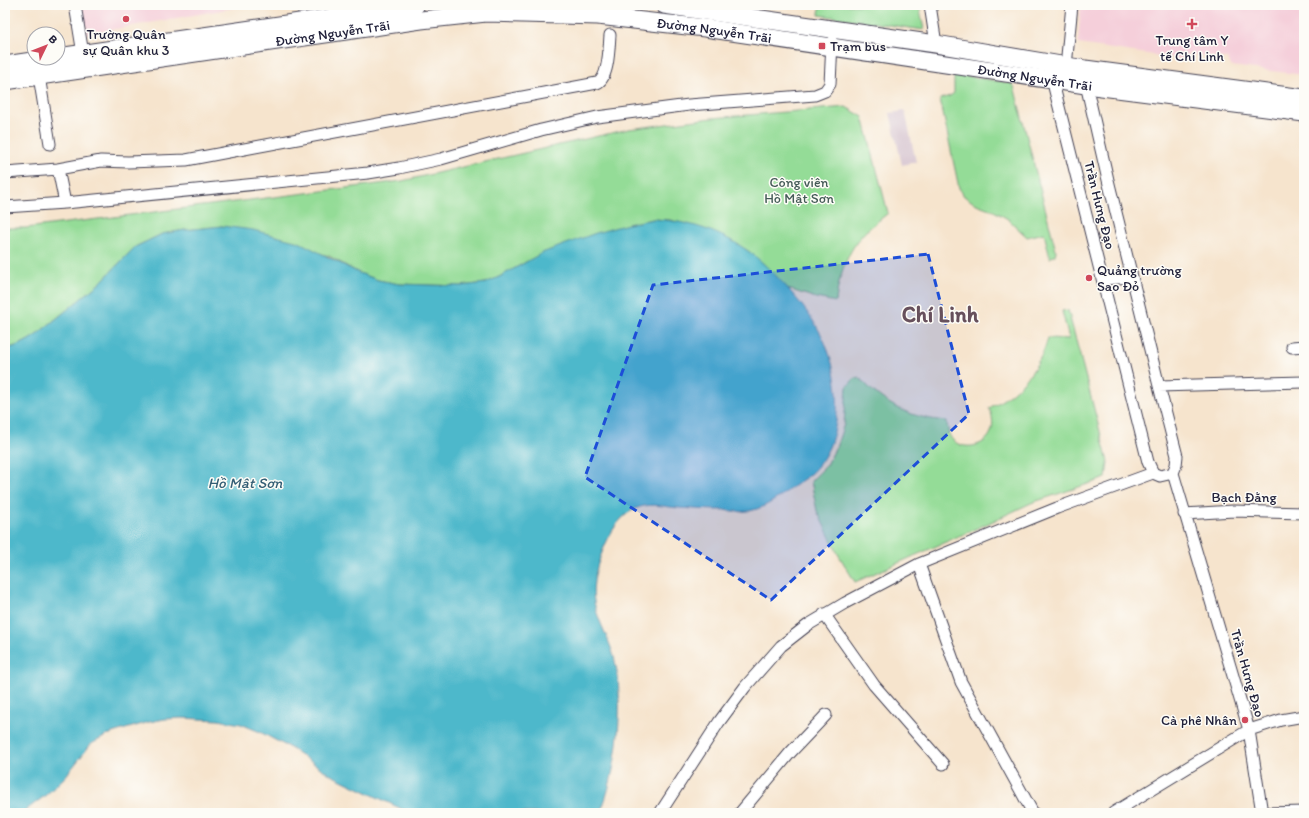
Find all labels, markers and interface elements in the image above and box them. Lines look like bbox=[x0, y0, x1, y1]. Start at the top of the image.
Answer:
marker: Trường Quân sự Quân khu 3 bbox=[121, 14, 131, 24]
street label: Đường Nguyễn Trãi bbox=[656, 15, 773, 47]
street label: Đường Nguyễn Trãi bbox=[274, 17, 391, 50]
marker: Trung tâm Y tế Chí Linh bbox=[1186, 18, 1198, 30]
north arrow bbox=[26, 26, 66, 66]
place label: Trường Quân sự Quân khu 3 bbox=[83, 26, 170, 59]
text: B bbox=[46, 32, 60, 47]
place label: Trung tâm Y tế Chí Linh bbox=[1156, 32, 1228, 65]
place label: Trạm bus bbox=[830, 38, 886, 55]
marker: Trạm bus bbox=[817, 41, 827, 51]
street label: Đường Nguyễn Trãi bbox=[976, 61, 1093, 95]
street label: Trần Hưng Đạo bbox=[1080, 159, 1119, 251]
park label: Công viên Hồ Mật Sơn bbox=[764, 174, 834, 207]
place label: Quảng trường Sao Đỏ bbox=[1097, 262, 1183, 295]
marker: Quảng trường Sao Đỏ bbox=[1084, 273, 1094, 283]
district label: Chí Linh bbox=[902, 301, 979, 328]
water label: Hồ Mật Sơn bbox=[208, 474, 283, 492]
street label: Bạch Đằng bbox=[1211, 489, 1277, 506]
street label: Trần Hưng Đạo bbox=[1227, 627, 1268, 719]
place label: Cà phê Nhân bbox=[1161, 712, 1237, 729]
marker: Cà phê Nhân bbox=[1240, 715, 1250, 725]

